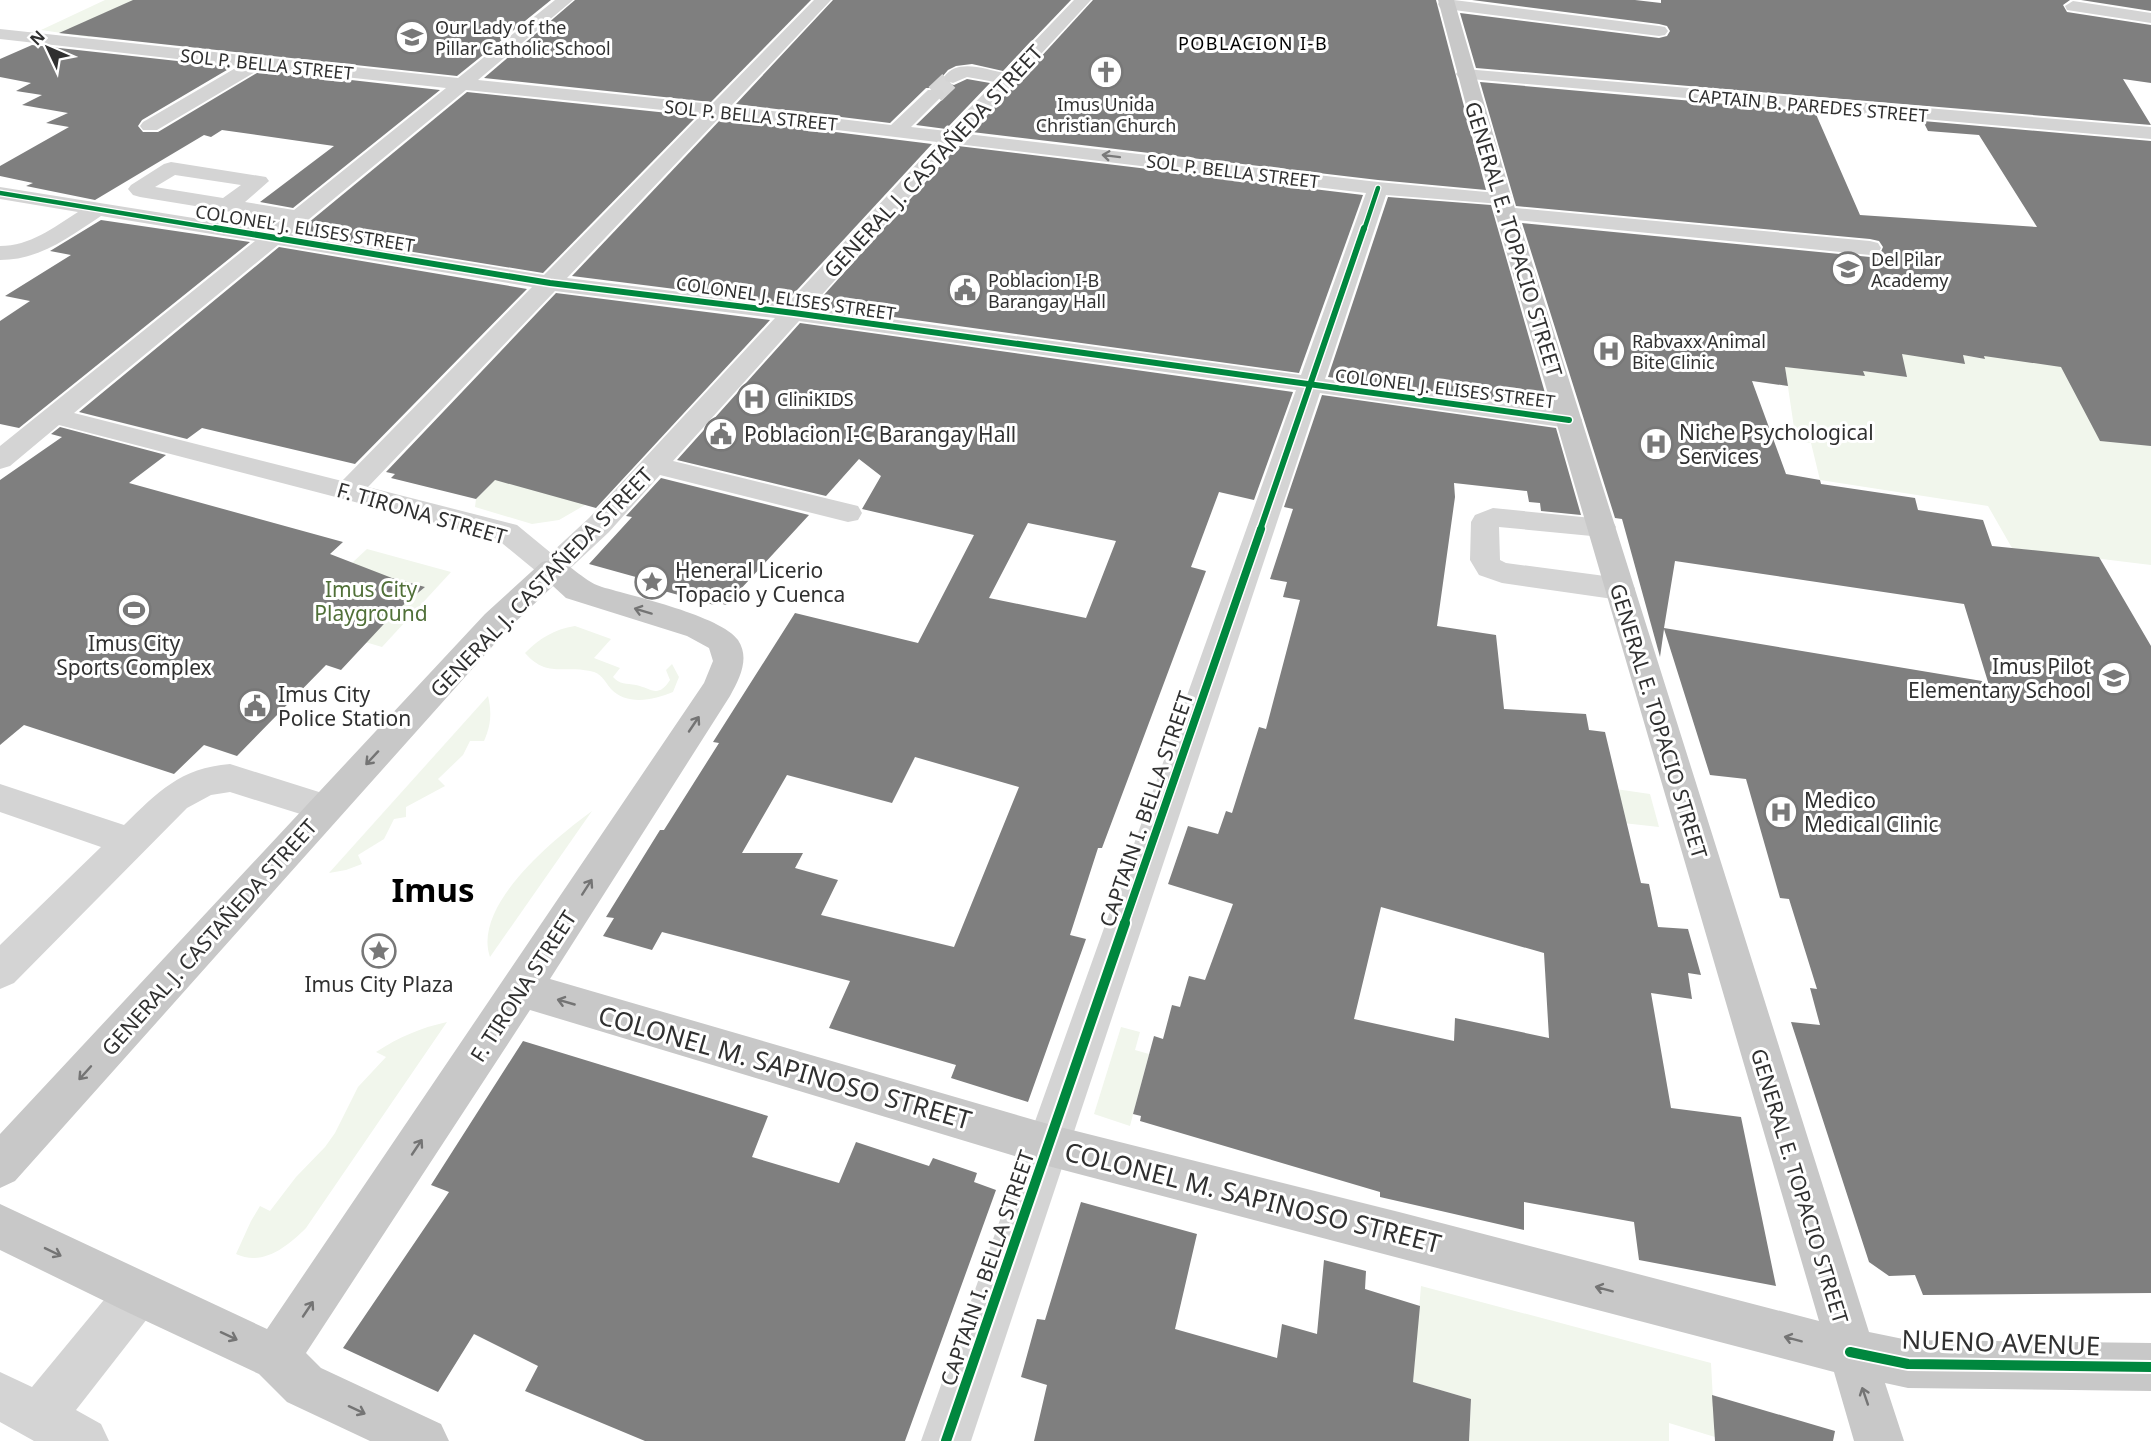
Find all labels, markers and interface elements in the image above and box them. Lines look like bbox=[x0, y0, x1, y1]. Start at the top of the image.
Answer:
place label: Our Lady of the Pillar Catholic School bbox=[435, 15, 611, 60]
north arrow bbox=[18, 18, 78, 78]
school or university icon: Our Lady of the Pillar Catholic School bbox=[394, 19, 430, 55]
text: N bbox=[25, 25, 50, 50]
district label: POBLACION I-B bbox=[1178, 31, 1328, 55]
street label: GENERAL J. CASTAÑEDA STREET bbox=[817, 38, 1049, 284]
street label: SOL P. BELLA STREET bbox=[179, 43, 355, 85]
church icon: Imus Unida Christian Church bbox=[1088, 54, 1124, 90]
street label: CAPTAIN B. PAREDES STREET bbox=[1687, 83, 1929, 127]
place label: Imus Unida Christian Church bbox=[1036, 92, 1176, 137]
street label: SOL P. BELLA STREET bbox=[663, 94, 839, 136]
street label: GENERAL E. TOPACIO STREET bbox=[1459, 98, 1569, 380]
street label: SOL P. BELLA STREET bbox=[1145, 148, 1321, 194]
one-way arrow bbox=[1102, 150, 1122, 161]
street label: COLONEL J. ELISES STREET bbox=[194, 199, 416, 257]
place label: Del Pilar Academy bbox=[1871, 247, 1949, 292]
school or university icon: Del Pilar Academy bbox=[1830, 251, 1866, 287]
place label: Poblacion I-B Barangay Hall bbox=[988, 268, 1106, 313]
street label: COLONEL J. ELISES STREET bbox=[675, 271, 897, 325]
public building icon: Poblacion I-B Barangay Hall bbox=[947, 272, 983, 308]
place label: Rabvaxx Animal Bite Clinic bbox=[1632, 329, 1766, 374]
hospital icon: Rabvaxx Animal Bite Clinic bbox=[1591, 333, 1627, 369]
street label: COLONEL J. ELISES STREET bbox=[1334, 363, 1556, 413]
hospital icon: CliniKIDS bbox=[736, 381, 772, 417]
place label: CliniKIDS bbox=[777, 387, 854, 411]
public building icon: Poblacion I-C Barangay Hall bbox=[703, 416, 739, 452]
place label: Niche Psychological Services bbox=[1679, 418, 1874, 470]
place label: Poblacion I-C Barangay Hall bbox=[744, 420, 1016, 448]
hospital icon: Niche Psychological Services bbox=[1638, 426, 1674, 462]
street label: GENERAL J. CASTAÑEDA STREET bbox=[424, 461, 659, 703]
street label: F. TIRONA STREET bbox=[334, 475, 510, 551]
place label: Heneral Licerio Topacio y Cuenca bbox=[675, 556, 845, 608]
place icon: Heneral Licerio Topacio y Cuenca bbox=[634, 564, 670, 600]
park label: Imus City Playground bbox=[314, 575, 428, 627]
street label: GENERAL E. TOPACIO STREET bbox=[1604, 580, 1714, 862]
sports icon: Imus City Sports Complex bbox=[116, 592, 152, 628]
one-way arrow bbox=[633, 605, 652, 616]
place label: Imus City Sports Complex bbox=[56, 629, 212, 681]
place label: Imus Pilot Elementary School bbox=[1908, 652, 2091, 704]
school or university icon: Imus Pilot Elementary School bbox=[2096, 660, 2132, 696]
place label: Imus City Police Station bbox=[278, 680, 411, 732]
street label: CAPTAIN I. BELLA STREET bbox=[1093, 687, 1200, 930]
public building icon: Imus City Police Station bbox=[237, 688, 273, 724]
one-way arrow bbox=[688, 716, 700, 733]
one-way arrow bbox=[365, 750, 379, 765]
place label: Medico Medical Clinic bbox=[1804, 786, 1939, 838]
hospital icon: Medico Medical Clinic bbox=[1763, 794, 1799, 830]
street label: GENERAL J. CASTAÑEDA STREET bbox=[95, 813, 323, 1061]
district label: Imus bbox=[391, 867, 475, 912]
one-way arrow bbox=[581, 879, 593, 896]
street label: F. TIRONA STREET bbox=[464, 905, 583, 1067]
place icon: Imus City Plaza bbox=[361, 933, 397, 969]
place label: Imus City Plaza bbox=[304, 970, 454, 998]
one-way arrow bbox=[557, 996, 576, 1007]
street label: COLONEL M. SAPINOSO STREET bbox=[594, 996, 976, 1138]
street label: GENERAL E. TOPACIO STREET bbox=[1745, 1045, 1855, 1327]
one-way arrow bbox=[78, 1065, 92, 1080]
street label: COLONEL M. SAPINOSO STREET bbox=[1061, 1133, 1445, 1261]
one-way arrow bbox=[410, 1138, 423, 1155]
street label: CAPTAIN I. BELLA STREET bbox=[934, 1146, 1041, 1389]
one-way arrow bbox=[43, 1247, 61, 1259]
one-way arrow bbox=[1595, 1282, 1614, 1294]
one-way arrow bbox=[302, 1301, 314, 1318]
street label: NUENO AVENUE bbox=[1901, 1321, 2101, 1363]
one-way arrow bbox=[219, 1331, 237, 1342]
one-way arrow bbox=[1784, 1332, 1803, 1344]
one-way arrow bbox=[1858, 1387, 1869, 1406]
one-way arrow bbox=[347, 1404, 365, 1416]

